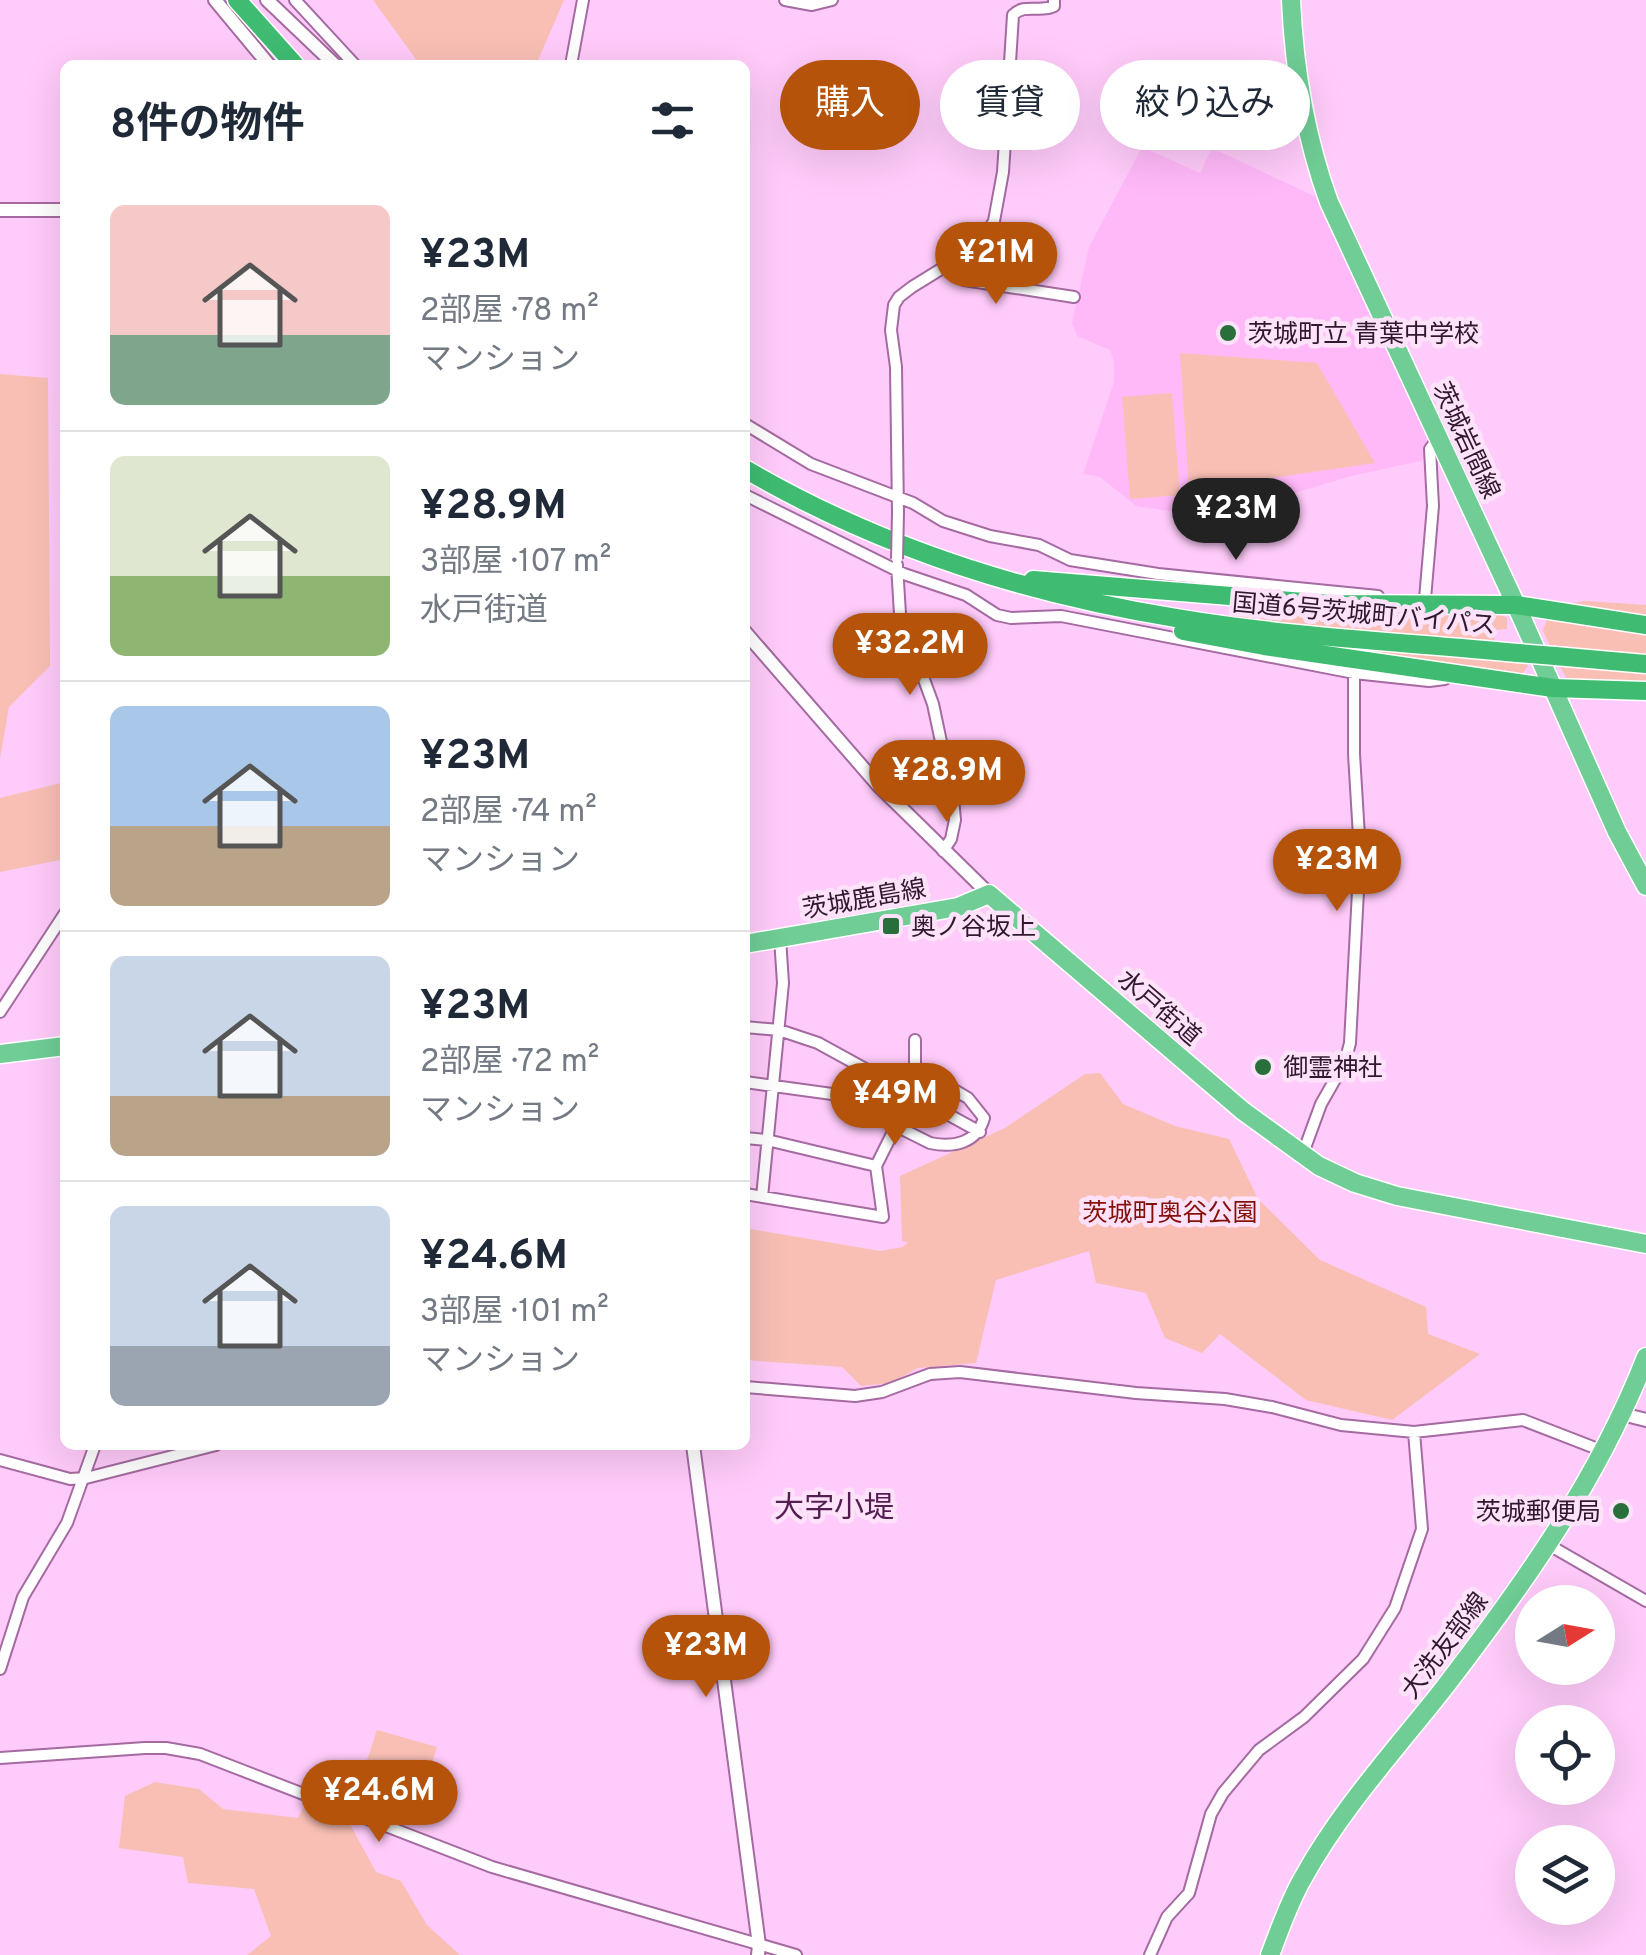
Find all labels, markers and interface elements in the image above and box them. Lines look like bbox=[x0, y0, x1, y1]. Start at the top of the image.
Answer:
chip: 購入 bbox=[780, 60, 920, 150]
chip: 賃貸 bbox=[940, 60, 1080, 150]
chip: 絞り込み bbox=[1100, 60, 1310, 150]
icon: filters bbox=[645, 93, 700, 148]
text: 8件の物件 bbox=[110, 100, 304, 153]
pin: ¥21M bbox=[937, 222, 1055, 307]
text: ¥23M bbox=[420, 230, 530, 283]
text: ¥21M bbox=[957, 234, 1035, 274]
icon: home bbox=[190, 245, 310, 365]
text: 2部屋 · 78 m² bbox=[420, 292, 599, 332]
place label: 茨城町立 青葉中学校 bbox=[1248, 320, 1479, 352]
marker: 茨城町立 青葉中学校 bbox=[1217, 322, 1239, 344]
text: マンション bbox=[420, 341, 580, 381]
street label: 茨城岩間線 bbox=[1423, 378, 1505, 505]
pin: ¥23M bbox=[1177, 478, 1295, 563]
text: ¥28.9M bbox=[420, 481, 567, 534]
text: ¥23M bbox=[1194, 490, 1278, 530]
icon: home bbox=[190, 496, 310, 616]
text: 3部屋 · 107 m² bbox=[420, 543, 611, 583]
street label: 国道6号茨城町バイパス bbox=[1231, 589, 1497, 643]
text: 水戸街道 bbox=[420, 592, 548, 632]
pin: ¥32.2M bbox=[829, 613, 991, 698]
text: ¥32.2M bbox=[855, 625, 965, 665]
text: ¥23M bbox=[420, 731, 530, 784]
pin: ¥28.9M bbox=[866, 740, 1028, 825]
icon: home bbox=[190, 746, 310, 866]
text: ¥28.9M bbox=[891, 752, 1003, 792]
text: 2部屋 · 74 m² bbox=[420, 793, 597, 833]
pin: ¥23M bbox=[1278, 829, 1396, 914]
text: ¥23M bbox=[1295, 841, 1379, 881]
text: マンション bbox=[420, 842, 580, 882]
street label: 茨城鹿島線 bbox=[800, 874, 929, 928]
place label: 奥ノ谷坂上 bbox=[911, 913, 1036, 945]
marker: 奥ノ谷坂上 bbox=[880, 915, 902, 937]
street label: 水戸街道 bbox=[1110, 964, 1206, 1054]
text: ¥23M bbox=[420, 981, 530, 1034]
icon: home bbox=[190, 996, 310, 1116]
text: 2部屋 · 72 m² bbox=[420, 1043, 599, 1083]
place label: 御霊神社 bbox=[1283, 1054, 1383, 1086]
marker: 御霊神社 bbox=[1252, 1056, 1274, 1078]
pin: ¥49M bbox=[836, 1063, 954, 1148]
text: ¥49M bbox=[852, 1075, 938, 1115]
text: マンション bbox=[420, 1092, 580, 1132]
park label: 茨城町奥谷公園 bbox=[1082, 1199, 1258, 1231]
text: ¥24.6M bbox=[420, 1231, 568, 1284]
icon: home bbox=[190, 1246, 310, 1366]
text: 3部屋 · 101 m² bbox=[420, 1293, 609, 1333]
text: マンション bbox=[420, 1342, 580, 1382]
district label: 大字小堤 bbox=[774, 1491, 894, 1528]
place label: 茨城郵便局 bbox=[1476, 1498, 1601, 1530]
marker: 茨城郵便局 bbox=[1610, 1500, 1632, 1522]
north arrow bbox=[1515, 1585, 1615, 1685]
map controls bbox=[1515, 1585, 1615, 1925]
street label: 大洗友部線 bbox=[1396, 1587, 1497, 1706]
pin: ¥23M bbox=[647, 1615, 765, 1700]
text: ¥23M bbox=[664, 1627, 748, 1667]
button: locate bbox=[1515, 1705, 1615, 1805]
pin: ¥24.6M bbox=[298, 1760, 460, 1845]
text: ¥24.6M bbox=[323, 1772, 435, 1812]
button: layers bbox=[1515, 1825, 1615, 1925]

